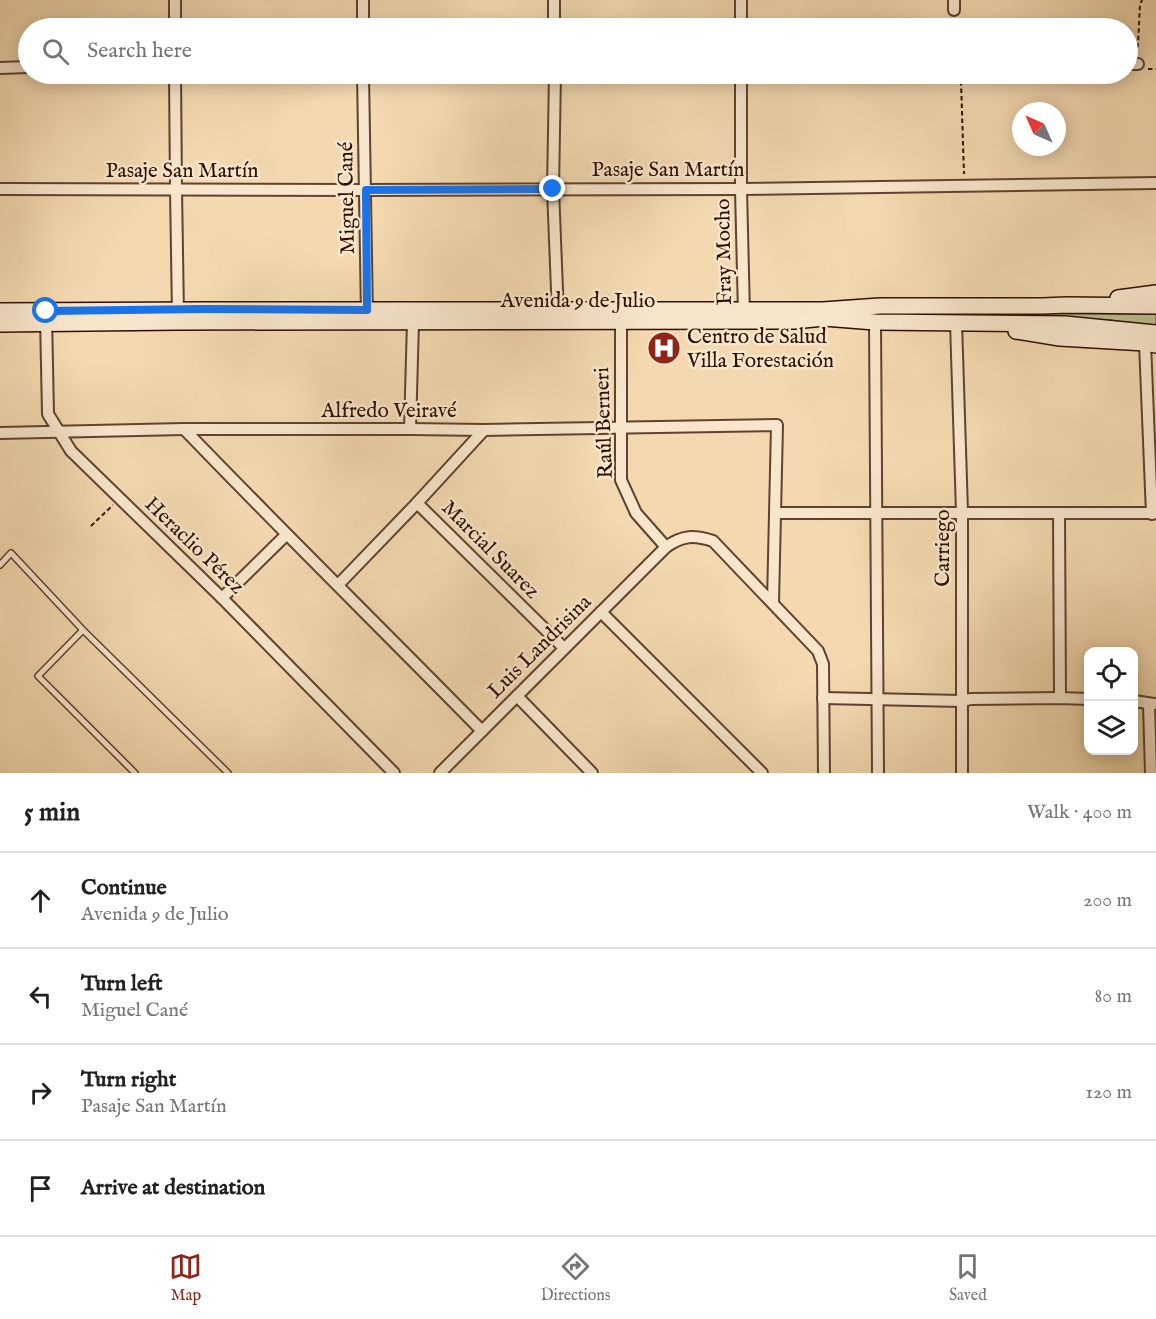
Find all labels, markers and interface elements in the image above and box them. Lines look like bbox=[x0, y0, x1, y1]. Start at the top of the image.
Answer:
search box bbox=[18, 18, 1138, 84]
icon: search bbox=[39, 35, 72, 68]
text: Search here bbox=[87, 37, 192, 65]
north arrow bbox=[1012, 102, 1066, 156]
street label: Miguel Cané bbox=[333, 141, 362, 254]
street label: Pasaje San Martín bbox=[592, 157, 744, 184]
street label: Pasaje San Martín bbox=[106, 158, 258, 185]
route end bbox=[539, 175, 565, 201]
street label: Fray Mocho bbox=[710, 198, 739, 306]
street label: Avenida 9 de Julio bbox=[500, 288, 655, 315]
route start bbox=[32, 297, 58, 323]
place label: Centro de Salud Villa Forestación bbox=[686, 324, 834, 375]
hospital icon: Centro de Salud Villa Forestación bbox=[646, 330, 682, 366]
street label: Raúl Berneri bbox=[589, 367, 620, 479]
street label: Alfredo Veiravé bbox=[320, 398, 457, 425]
street label: Heraclio Pérez bbox=[138, 492, 250, 601]
street label: Marcial Suarez bbox=[435, 495, 545, 605]
street label: Carriego bbox=[930, 509, 957, 587]
street label: Luis Landrisina bbox=[482, 589, 598, 705]
map controls bbox=[1084, 647, 1138, 755]
button: locate bbox=[1084, 647, 1138, 701]
button: layers bbox=[1084, 701, 1138, 755]
text: 5 min bbox=[24, 796, 80, 829]
text: Walk · 400 m bbox=[1027, 800, 1132, 825]
text: Continue bbox=[81, 874, 167, 902]
icon: ahead bbox=[24, 884, 57, 917]
text: 200 m bbox=[1083, 888, 1132, 913]
text: Avenida 9 de Julio bbox=[81, 902, 228, 927]
text: Turn left bbox=[81, 970, 163, 998]
icon: left bbox=[24, 980, 57, 1013]
text: 80 m bbox=[1095, 984, 1132, 1009]
text: Miguel Cané bbox=[81, 998, 188, 1023]
text: Turn right bbox=[81, 1066, 176, 1094]
icon: right bbox=[24, 1076, 57, 1109]
text: 120 m bbox=[1086, 1080, 1132, 1105]
text: Pasaje San Martín bbox=[81, 1094, 227, 1119]
icon: arrive bbox=[24, 1172, 57, 1205]
text: Arrive at destination bbox=[81, 1174, 265, 1202]
tab: Map bbox=[169, 1250, 202, 1306]
tab: Directions bbox=[541, 1250, 610, 1306]
tab: Saved bbox=[949, 1250, 987, 1306]

